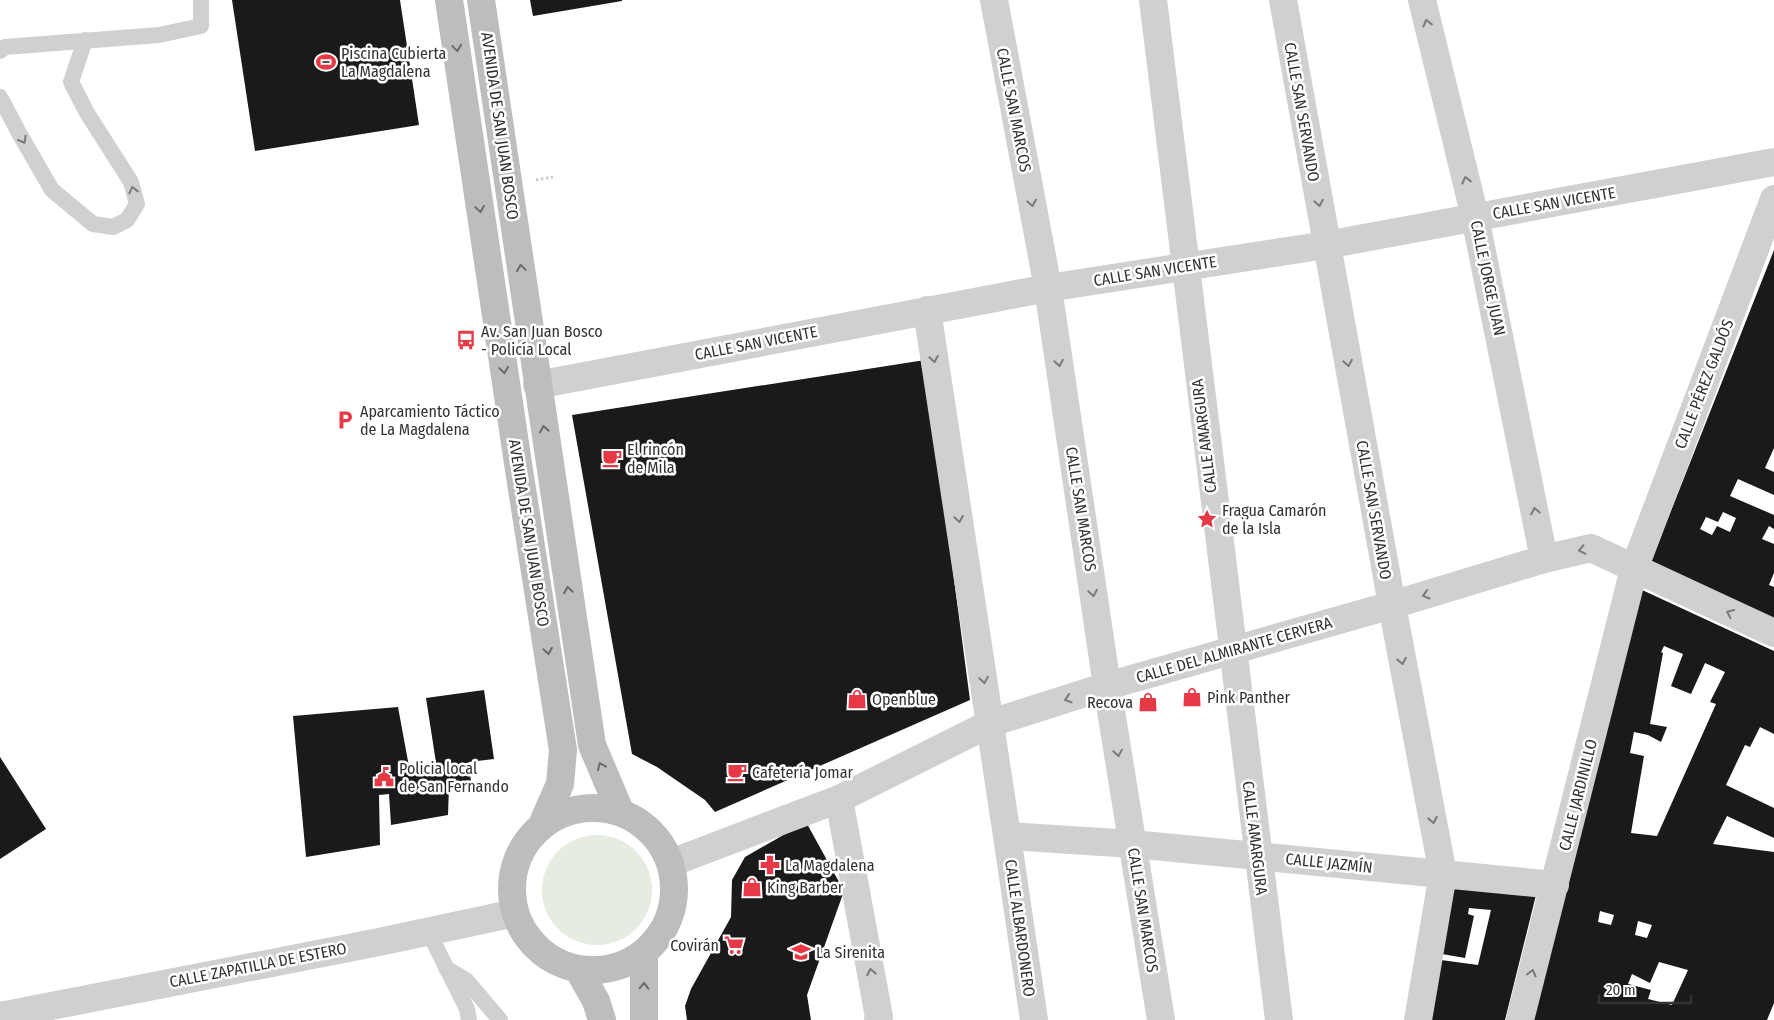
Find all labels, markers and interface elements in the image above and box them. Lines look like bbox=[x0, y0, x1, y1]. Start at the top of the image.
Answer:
one-way arrow bbox=[1422, 18, 1433, 27]
street label: AVENIDA DE SAN JUAN BOSCO bbox=[477, 31, 523, 221]
street label: CALLE SAN SERVANDO bbox=[1280, 41, 1324, 183]
place label: Piscina Cubierta La Magdalena bbox=[341, 44, 447, 81]
one-way arrow bbox=[451, 44, 461, 53]
street label: CALLE SAN MARCOS bbox=[993, 46, 1035, 174]
sports icon: Piscina Cubierta La Magdalena bbox=[315, 51, 337, 73]
one-way arrow bbox=[16, 134, 26, 143]
one-way arrow bbox=[1461, 176, 1472, 185]
street label: CALLE SAN VICENTE bbox=[1491, 183, 1617, 223]
one-way arrow bbox=[129, 187, 139, 195]
one-way arrow bbox=[1026, 198, 1036, 207]
one-way arrow bbox=[1313, 199, 1323, 207]
one-way arrow bbox=[475, 205, 485, 213]
street label: CALLE JORGE JUAN bbox=[1467, 219, 1509, 337]
street label: CALLE SAN VICENTE bbox=[1092, 252, 1218, 290]
one-way arrow bbox=[516, 264, 526, 273]
street label: CALLE PÉREZ GALDÓS bbox=[1671, 316, 1737, 451]
place label: Av. San Juan Bosco - Policía Local bbox=[481, 322, 603, 359]
street label: CALLE SAN VICENTE bbox=[693, 322, 819, 364]
bus stop icon: Av. San Juan Bosco - Policía Local bbox=[455, 329, 477, 351]
one-way arrow bbox=[929, 354, 939, 363]
one-way arrow bbox=[1053, 359, 1064, 367]
one-way arrow bbox=[1342, 359, 1352, 367]
one-way arrow bbox=[498, 366, 509, 374]
street label: CALLE AMARGURA bbox=[1188, 377, 1220, 494]
place label: Aparcamiento Táctico de La Magdalena bbox=[360, 402, 500, 439]
parking icon: Aparcamiento Táctico de La Magdalena bbox=[334, 409, 356, 431]
one-way arrow bbox=[539, 425, 549, 434]
street label: AVENIDA DE SAN JUAN BOSCO bbox=[505, 438, 553, 628]
street label: CALLE SAN SERVANDO bbox=[1352, 439, 1396, 581]
place label: El rincón de Mila bbox=[627, 440, 684, 477]
street label: CALLE SAN MARCOS bbox=[1062, 445, 1100, 573]
cafe icon: El rincón de Mila bbox=[601, 447, 623, 469]
place label: Fragua Camarón de la Isla bbox=[1222, 501, 1326, 538]
one-way arrow bbox=[1530, 507, 1540, 515]
place icon: Fragua Camarón de la Isla bbox=[1196, 508, 1218, 530]
one-way arrow bbox=[953, 516, 964, 524]
one-way arrow bbox=[1577, 545, 1586, 555]
one-way arrow bbox=[563, 586, 574, 594]
one-way arrow bbox=[1088, 588, 1098, 597]
one-way arrow bbox=[1422, 589, 1430, 599]
one-way arrow bbox=[1726, 609, 1735, 620]
street label: CALLE DEL ALMIRANTE CERVERA bbox=[1134, 613, 1335, 687]
one-way arrow bbox=[542, 647, 552, 656]
one-way arrow bbox=[1397, 656, 1407, 665]
one-way arrow bbox=[978, 676, 989, 684]
shop icon: Pink Panther bbox=[1181, 686, 1203, 708]
shop icon: Openblue bbox=[846, 688, 868, 710]
place label: Pink Panther bbox=[1207, 688, 1290, 707]
place label: Openblue bbox=[872, 690, 936, 709]
shop icon: Recova bbox=[1137, 691, 1159, 713]
one-way arrow bbox=[1064, 693, 1072, 703]
place label: Recova bbox=[1087, 693, 1133, 712]
street label: CALLE JARDINILLO bbox=[1555, 737, 1601, 853]
one-way arrow bbox=[1113, 749, 1123, 758]
place label: Policia local de San Fernando bbox=[399, 759, 509, 796]
cafe icon: Cafetería Jomar bbox=[726, 761, 748, 783]
one-way arrow bbox=[596, 762, 607, 771]
place label: Cafetería Jomar bbox=[752, 763, 853, 782]
public building icon: Policia local de San Fernando bbox=[373, 766, 395, 788]
street label: CALLE AMARGURA bbox=[1239, 780, 1271, 897]
one-way arrow bbox=[1427, 816, 1437, 825]
street label: CALLE SAN MARCOS bbox=[1124, 846, 1162, 974]
street label: CALLE JAZMÍN bbox=[1285, 849, 1373, 877]
pharmacy icon: La Magdalena bbox=[759, 854, 781, 876]
place label: La Magdalena bbox=[785, 856, 875, 875]
street label: CALLE ALBARDONERO bbox=[1001, 858, 1039, 998]
shop icon: King Barber bbox=[741, 876, 763, 898]
place label: King Barber bbox=[767, 878, 844, 897]
supermarket icon: Covirán bbox=[723, 934, 745, 956]
place label: Covirán bbox=[670, 936, 719, 955]
street label: CALLE ZAPATILLA DE ESTERO bbox=[168, 939, 348, 991]
school or university icon: La Sirenita bbox=[790, 941, 812, 963]
place label: La Sirenita bbox=[816, 943, 885, 962]
one-way arrow bbox=[866, 968, 876, 977]
one-way arrow bbox=[1527, 969, 1537, 977]
scale bar bbox=[1599, 972, 1692, 1004]
text: 20 m bbox=[1606, 981, 1636, 999]
one-way arrow bbox=[639, 982, 649, 990]

